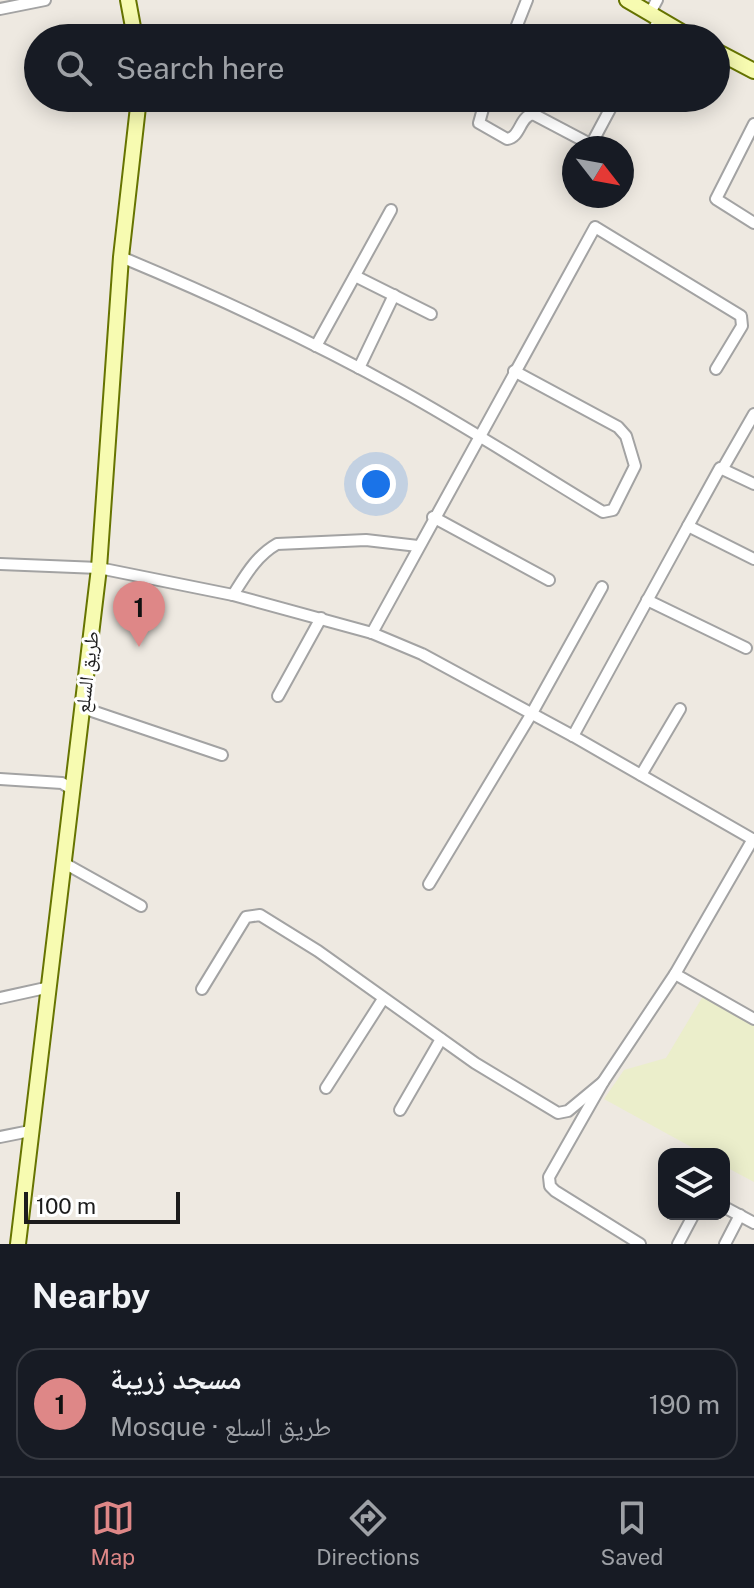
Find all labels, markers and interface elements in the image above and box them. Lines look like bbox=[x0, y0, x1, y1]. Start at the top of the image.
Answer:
search box bbox=[24, 24, 730, 112]
icon: search bbox=[52, 46, 96, 90]
text: Search here bbox=[116, 50, 284, 86]
north arrow bbox=[562, 136, 634, 208]
your location bbox=[356, 464, 396, 504]
pin: 1 bbox=[113, 581, 165, 647]
street label: طريق السلع bbox=[70, 630, 105, 715]
map controls bbox=[658, 1148, 730, 1220]
button: layers bbox=[658, 1148, 730, 1220]
scale bar bbox=[24, 1188, 180, 1224]
text: 100 m bbox=[36, 1193, 96, 1219]
text: Nearby bbox=[32, 1276, 150, 1316]
text: مسجد زريبة bbox=[110, 1360, 242, 1396]
text: 1 bbox=[54, 1389, 66, 1420]
text: 190 m bbox=[649, 1389, 720, 1420]
text: Mosque · طريق السلع bbox=[110, 1411, 332, 1442]
tab: Map bbox=[91, 1496, 135, 1570]
tab: Directions bbox=[316, 1496, 420, 1570]
tab: Saved bbox=[601, 1496, 663, 1570]

